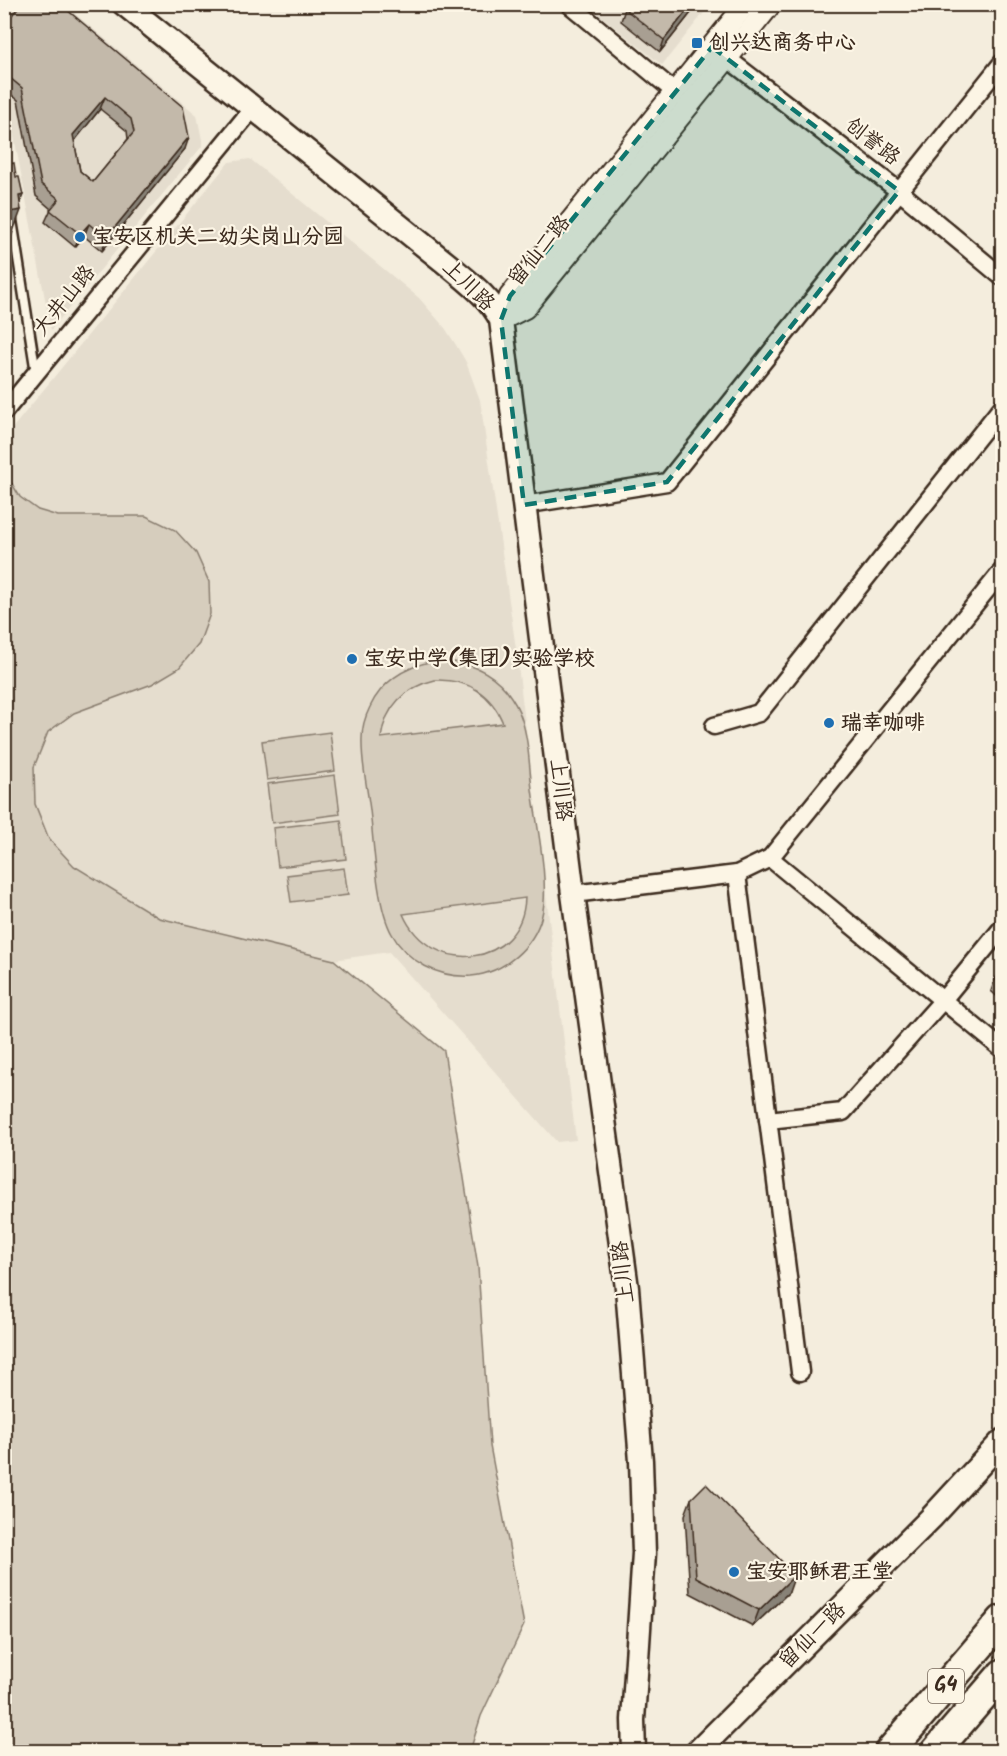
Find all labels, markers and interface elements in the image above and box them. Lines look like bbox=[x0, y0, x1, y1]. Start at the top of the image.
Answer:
place label: 创兴达商务中心 bbox=[709, 27, 856, 60]
marker: 创兴达商务中心 bbox=[690, 36, 704, 50]
street label: 创誉路 bbox=[837, 110, 907, 174]
street label: 留仙二路 bbox=[501, 208, 579, 294]
place label: 宝安区机关二幼尖岗山分园 bbox=[92, 221, 344, 254]
marker: 宝安区机关二幼尖岗山分园 bbox=[73, 230, 87, 244]
street label: 上川路 bbox=[434, 252, 502, 320]
street label: 大井山路 bbox=[26, 258, 104, 344]
place label: 宝安中学(集团)实验学校 bbox=[364, 643, 595, 676]
marker: 宝安中学(集团)实验学校 bbox=[345, 652, 359, 666]
place label: 瑞幸咖啡 bbox=[841, 707, 925, 740]
marker: 瑞幸咖啡 bbox=[822, 716, 836, 730]
street label: 上川路 bbox=[540, 757, 580, 823]
street label: 上川路 bbox=[604, 1239, 644, 1305]
place label: 宝安耶稣君王堂 bbox=[746, 1556, 893, 1589]
marker: 宝安耶稣君王堂 bbox=[727, 1565, 741, 1579]
street label: 留仙一路 bbox=[772, 1595, 854, 1677]
road number: G4 bbox=[928, 1669, 964, 1703]

